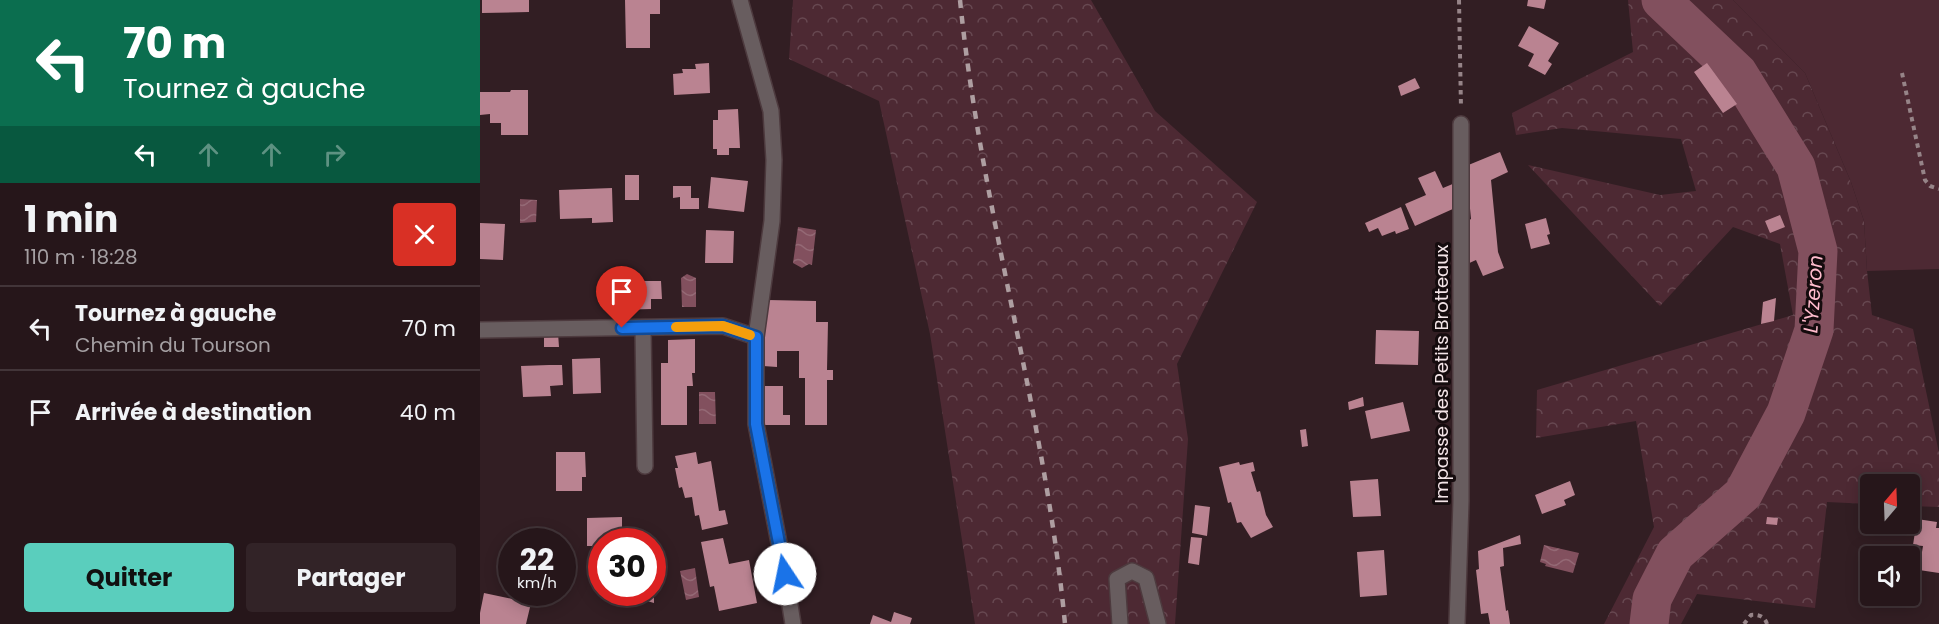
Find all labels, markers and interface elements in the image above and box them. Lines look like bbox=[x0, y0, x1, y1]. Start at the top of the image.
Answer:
text: 70 m bbox=[123, 14, 226, 73]
icon: left bbox=[24, 24, 102, 102]
text: Tournez à gauche bbox=[123, 70, 365, 107]
icon: left bbox=[129, 138, 162, 171]
icon: ahead bbox=[192, 138, 225, 171]
icon: ahead bbox=[255, 138, 288, 171]
icon: right bbox=[318, 138, 351, 171]
text: 1 min bbox=[24, 194, 118, 245]
button: close bbox=[393, 203, 456, 266]
text: 110 m · 18:28 bbox=[24, 243, 138, 271]
street label: Impasse des Petits Brotteaux bbox=[1429, 244, 1454, 503]
water label: L'Yzeron bbox=[1796, 254, 1830, 334]
pin bbox=[596, 266, 647, 328]
icon: arrive bbox=[605, 275, 638, 308]
text: Tournez à gauche bbox=[75, 298, 276, 329]
icon: left bbox=[24, 312, 57, 345]
text: 70 m bbox=[402, 313, 456, 344]
text: Chemin du Tourson bbox=[75, 331, 271, 359]
icon: arrive bbox=[24, 396, 57, 429]
text: Arrivée à destination bbox=[75, 397, 312, 428]
text: 40 m bbox=[400, 397, 456, 428]
north arrow bbox=[1860, 474, 1920, 534]
map controls bbox=[1860, 474, 1920, 606]
speed limit sign: 30 bbox=[588, 528, 666, 606]
text: 22 bbox=[520, 538, 554, 581]
position arrow bbox=[753, 542, 817, 606]
button: Quitter bbox=[24, 543, 234, 612]
button: Partager bbox=[246, 543, 456, 612]
button: sound bbox=[1860, 546, 1920, 606]
text: km/h bbox=[517, 572, 557, 593]

